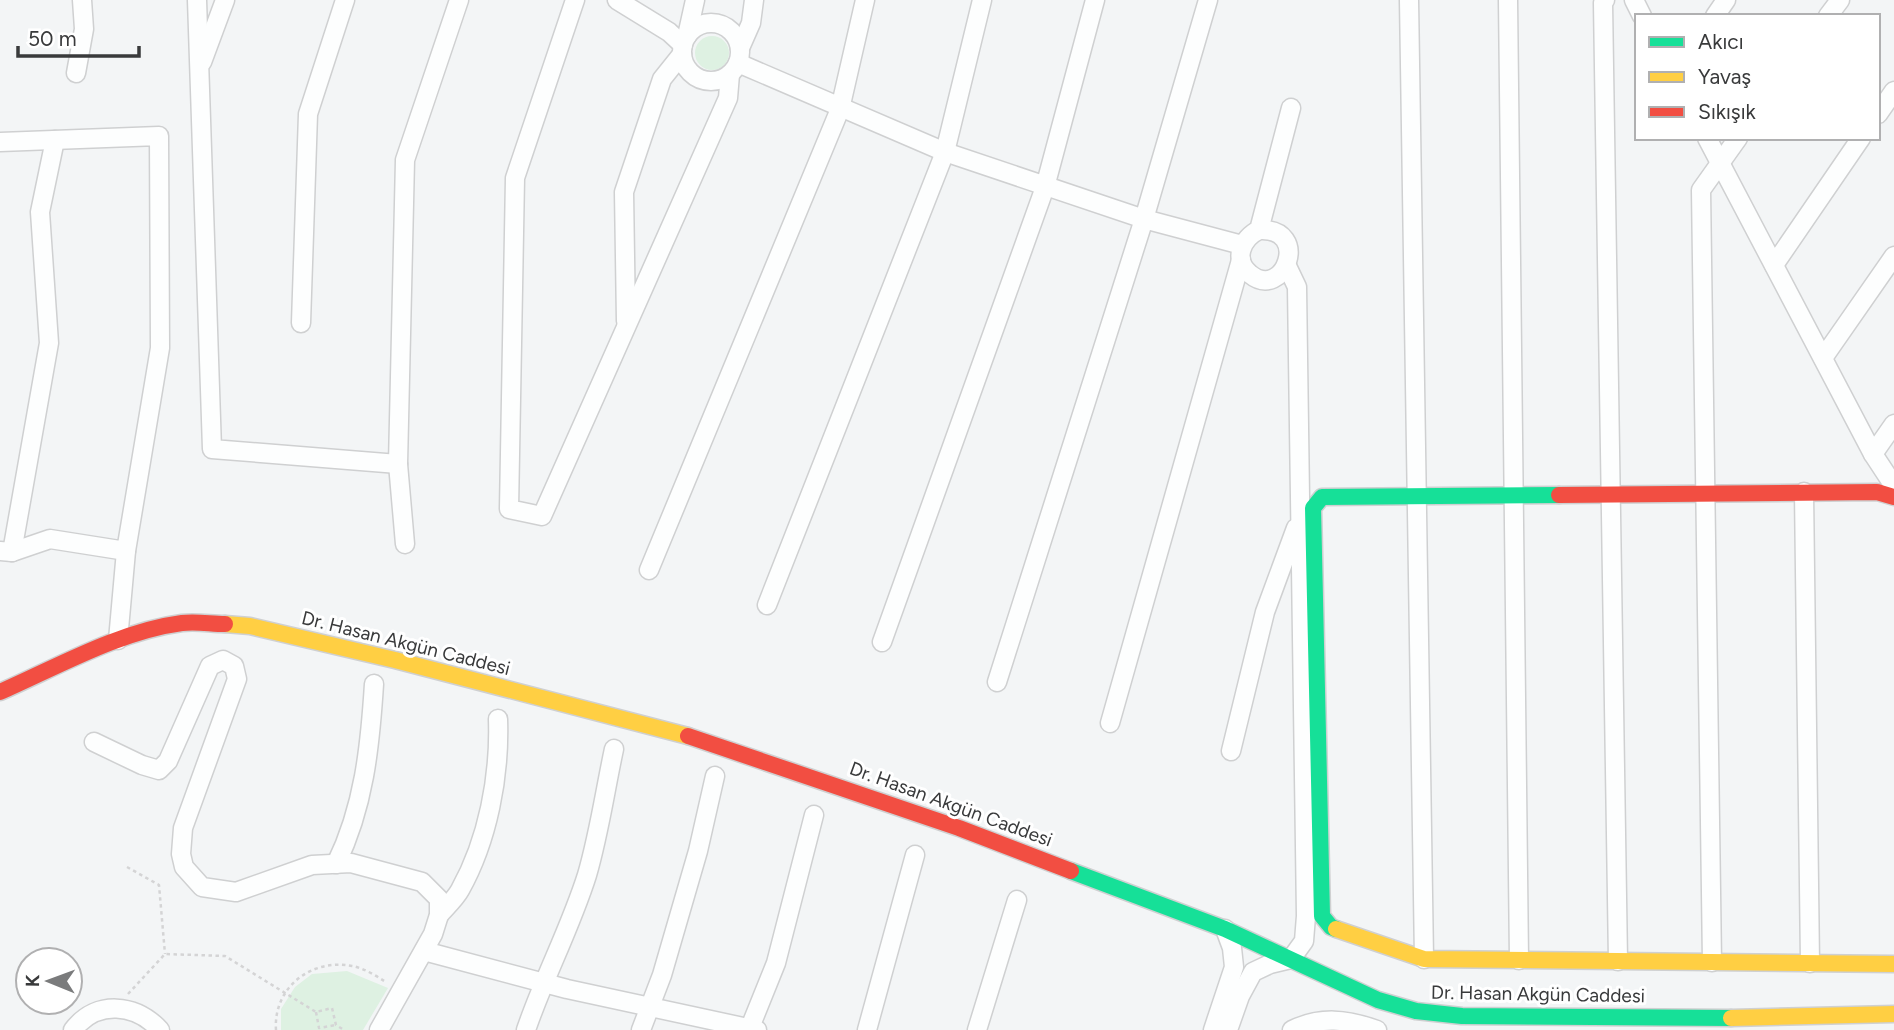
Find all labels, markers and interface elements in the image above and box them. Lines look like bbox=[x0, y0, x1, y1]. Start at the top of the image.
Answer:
scale bar bbox=[18, 14, 138, 58]
legend bbox=[1635, 14, 1880, 140]
text: 50 m bbox=[28, 26, 77, 51]
text: Akıcı bbox=[1698, 29, 1744, 54]
text: Yavaş bbox=[1698, 64, 1751, 89]
text: Sıkışık bbox=[1698, 99, 1757, 124]
street label: Dr. Hasan Akgün Caddesi bbox=[299, 606, 513, 680]
street label: Dr. Hasan Akgün Caddesi bbox=[846, 757, 1056, 851]
north arrow bbox=[14, 946, 84, 1016]
text: K bbox=[21, 974, 44, 987]
street label: Dr. Hasan Akgün Caddesi bbox=[1431, 981, 1645, 1007]

